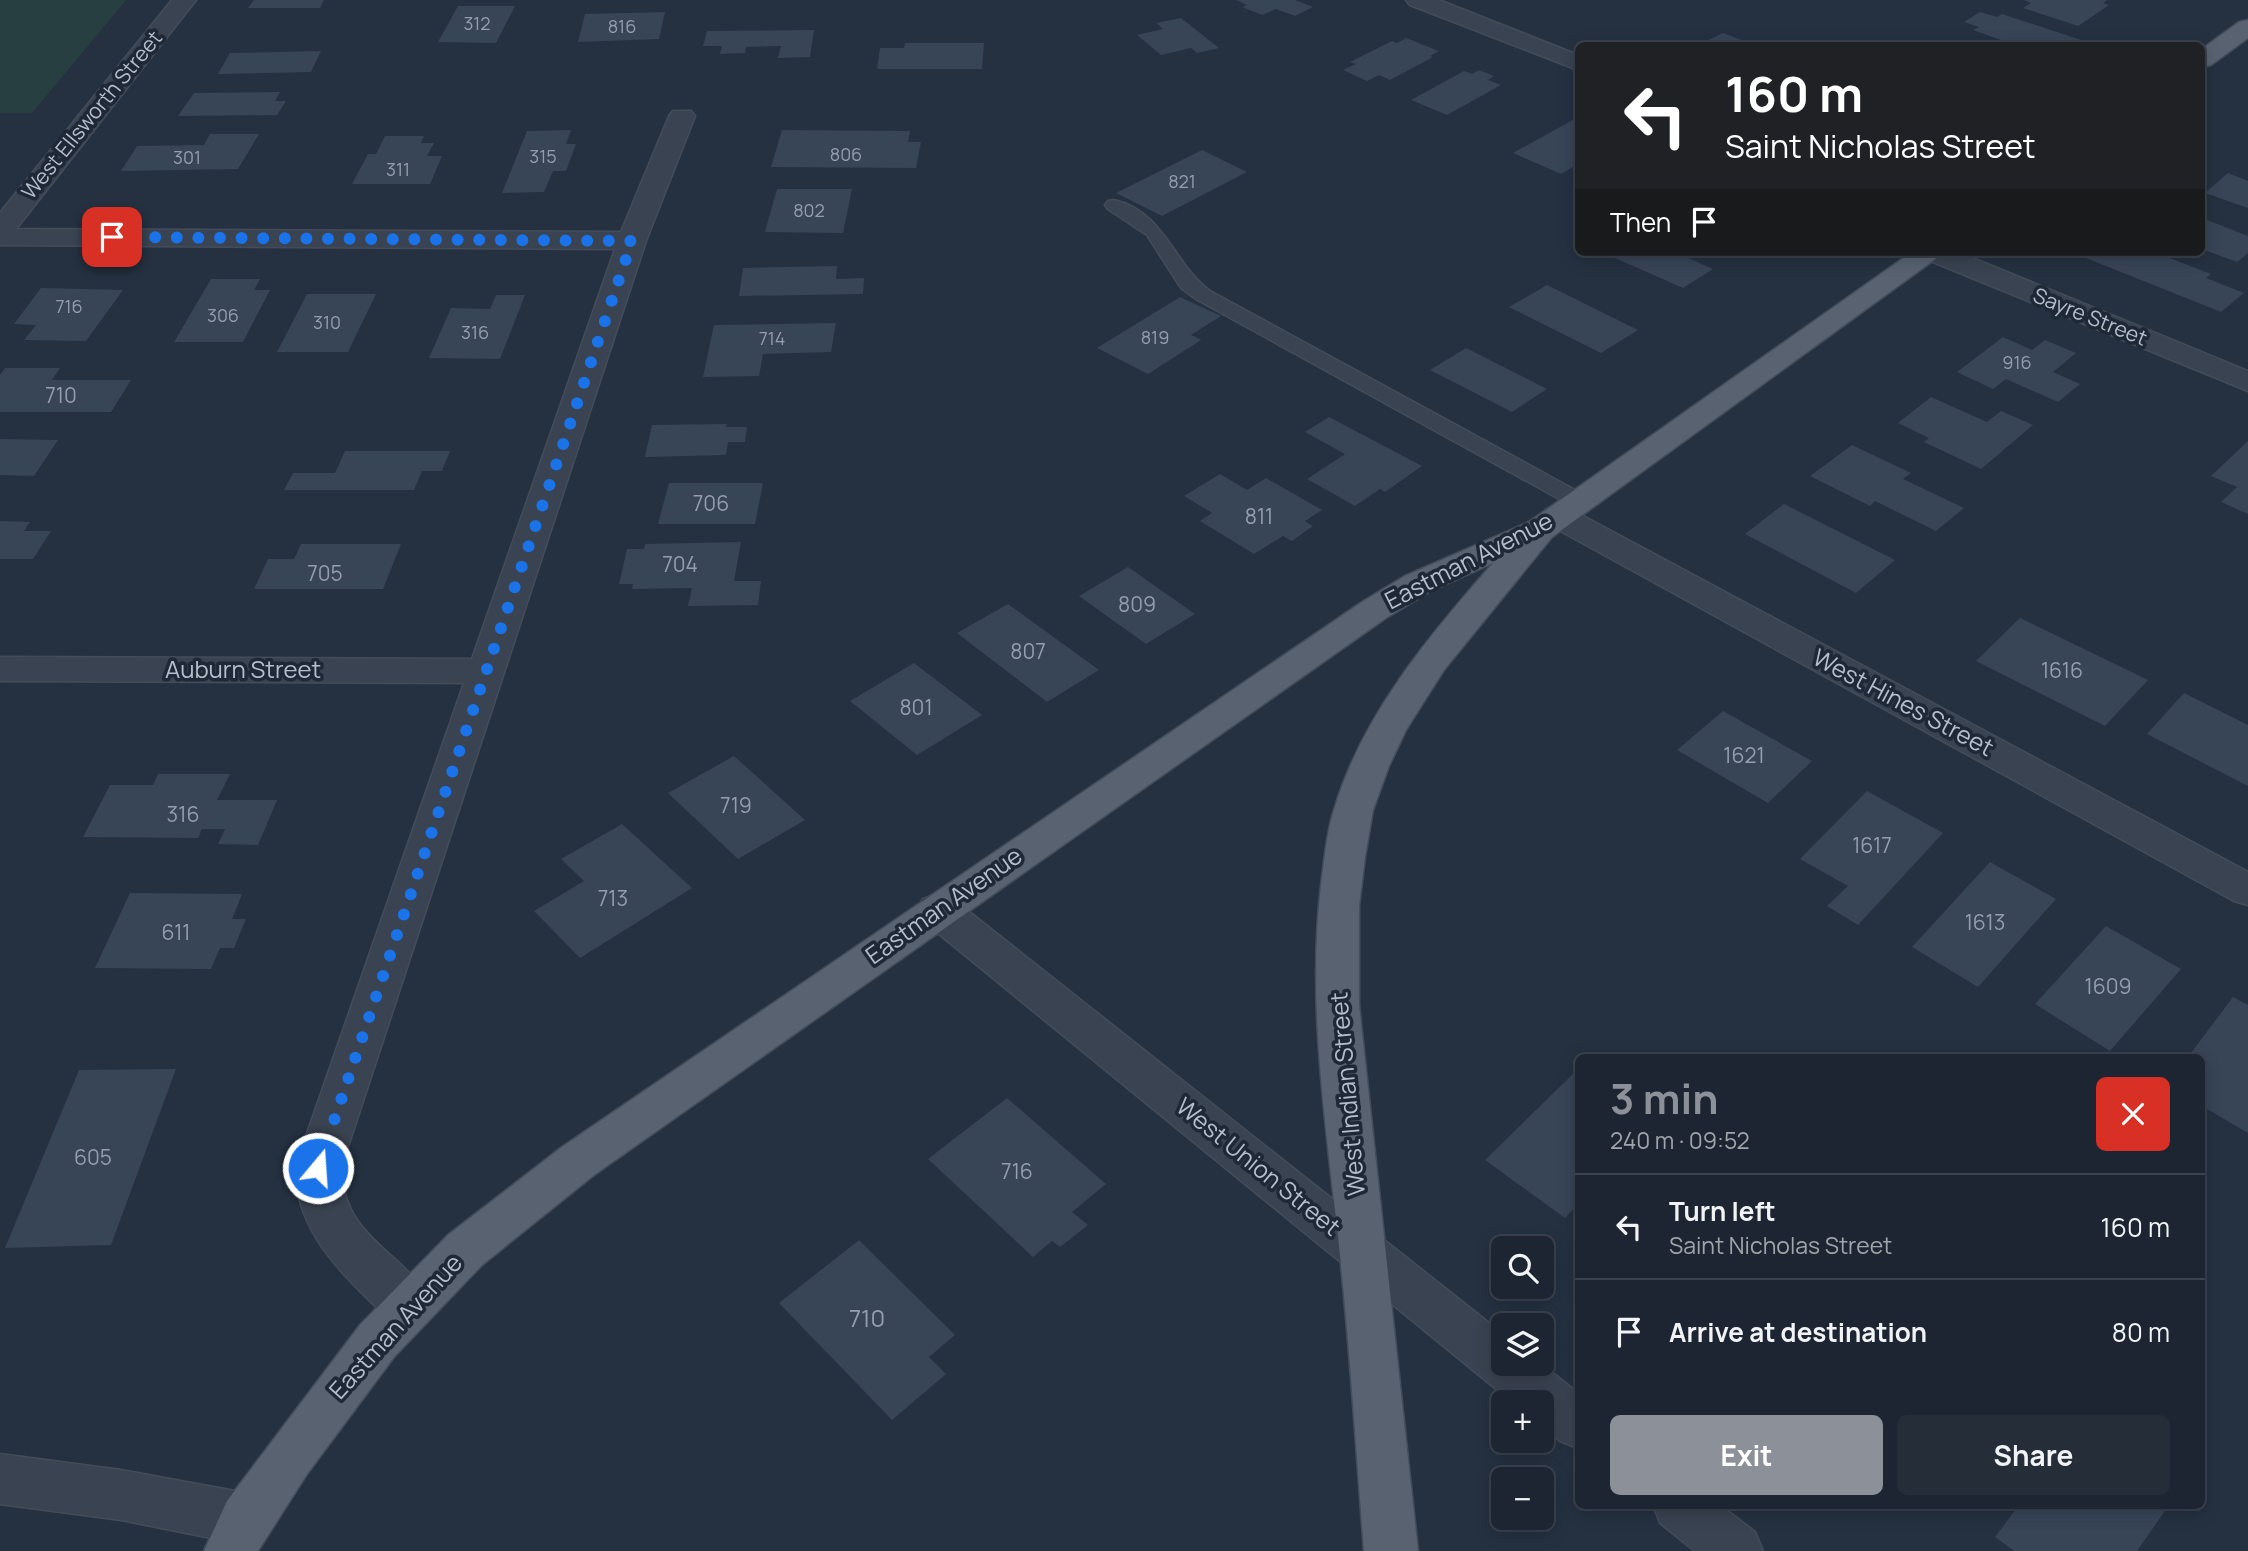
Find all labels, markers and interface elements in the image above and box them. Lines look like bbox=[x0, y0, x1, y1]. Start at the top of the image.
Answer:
house number: 312 bbox=[463, 11, 491, 35]
house number: 816 bbox=[608, 14, 636, 38]
street label: West Ellsworth Street bbox=[15, 24, 168, 204]
text: 160 m bbox=[1725, 60, 1863, 127]
icon: left bbox=[1610, 70, 1701, 161]
text: Saint Nicholas Street bbox=[1725, 124, 2036, 168]
house number: 806 bbox=[830, 142, 862, 166]
house number: 315 bbox=[529, 144, 557, 168]
house number: 301 bbox=[173, 145, 201, 169]
house number: 311 bbox=[386, 157, 410, 181]
house number: 821 bbox=[1168, 169, 1196, 193]
house number: 802 bbox=[793, 198, 825, 222]
icon: arrive bbox=[1685, 203, 1723, 241]
text: Then bbox=[1610, 204, 1671, 240]
pin bbox=[82, 207, 142, 267]
icon: arrive bbox=[93, 218, 131, 256]
street label: Sayre Street bbox=[2029, 281, 2152, 352]
house number: 716 bbox=[55, 294, 83, 318]
house number: 306 bbox=[207, 303, 239, 327]
house number: 310 bbox=[313, 310, 341, 334]
house number: 316 bbox=[461, 320, 489, 344]
house number: 819 bbox=[1141, 325, 1169, 349]
house number: 714 bbox=[759, 326, 785, 350]
house number: 916 bbox=[2002, 350, 2032, 374]
house number: 710 bbox=[45, 381, 77, 409]
house number: 706 bbox=[693, 489, 729, 517]
house number: 811 bbox=[1245, 502, 1273, 530]
street label: Eastman Avenue bbox=[1379, 503, 1558, 616]
house number: 704 bbox=[662, 550, 698, 578]
house number: 705 bbox=[307, 559, 343, 587]
house number: 809 bbox=[1118, 590, 1156, 618]
house number: 807 bbox=[1010, 637, 1046, 665]
street label: West Hines Street bbox=[1808, 640, 2000, 763]
street label: Auburn Street bbox=[165, 652, 321, 685]
house number: 1616 bbox=[2041, 656, 2083, 684]
house number: 801 bbox=[899, 693, 933, 721]
house number: 1621 bbox=[1723, 741, 1765, 769]
house number: 719 bbox=[720, 791, 752, 819]
house number: 316 bbox=[167, 800, 199, 828]
house number: 1617 bbox=[1852, 831, 1892, 859]
street label: Eastman Avenue bbox=[858, 838, 1028, 971]
house number: 713 bbox=[598, 884, 628, 912]
house number: 1613 bbox=[1965, 908, 2005, 936]
house number: 611 bbox=[161, 918, 191, 946]
house number: 1609 bbox=[2084, 972, 2132, 1000]
street label: West Indian Street bbox=[1321, 991, 1372, 1197]
text: 3 min bbox=[1610, 1069, 1719, 1127]
button: close bbox=[2096, 1077, 2170, 1151]
street label: West Union Street bbox=[1170, 1089, 1348, 1242]
text: 240 m · 09:52 bbox=[1610, 1124, 1750, 1156]
position arrow bbox=[281, 1131, 355, 1205]
house number: 605 bbox=[74, 1143, 112, 1171]
house number: 716 bbox=[1001, 1157, 1033, 1185]
text: Turn left bbox=[1669, 1193, 1776, 1229]
icon: left bbox=[1610, 1208, 1648, 1246]
text: 160 m bbox=[2101, 1209, 2170, 1245]
text: Saint Nicholas Street bbox=[1669, 1229, 1892, 1261]
map controls bbox=[1491, 1236, 1554, 1530]
button: search bbox=[1491, 1236, 1554, 1299]
street label: Eastman Avenue bbox=[321, 1247, 469, 1405]
house number: 710 bbox=[849, 1301, 885, 1334]
button: layers bbox=[1491, 1313, 1554, 1376]
icon: arrive bbox=[1610, 1313, 1648, 1351]
text: Arrive at destination bbox=[1669, 1314, 1927, 1350]
text: 80 m bbox=[2112, 1314, 2170, 1350]
button: + bbox=[1491, 1390, 1554, 1453]
button: Exit bbox=[1610, 1415, 1883, 1495]
button: Share bbox=[1897, 1415, 2170, 1495]
button: − bbox=[1491, 1467, 1554, 1530]

